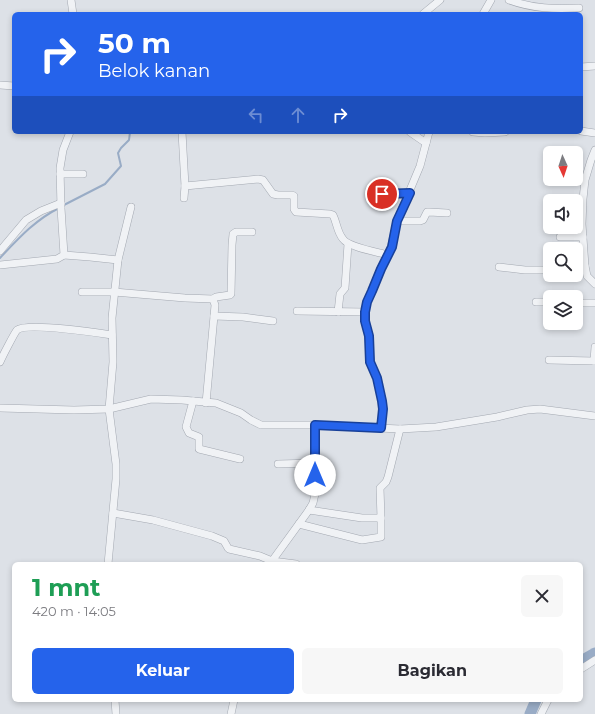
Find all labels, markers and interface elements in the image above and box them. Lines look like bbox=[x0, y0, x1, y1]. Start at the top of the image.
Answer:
text: 50 m bbox=[98, 26, 171, 60]
icon: right bbox=[32, 28, 84, 80]
text: Belok kanan bbox=[98, 60, 210, 82]
icon: left bbox=[245, 104, 267, 126]
icon: ahead bbox=[287, 104, 309, 126]
icon: right bbox=[329, 104, 351, 126]
north arrow bbox=[543, 146, 583, 186]
map controls bbox=[543, 146, 583, 330]
pin bbox=[365, 177, 399, 211]
icon: arrive bbox=[371, 183, 393, 205]
button: sound bbox=[543, 194, 583, 234]
button: search bbox=[543, 242, 583, 282]
button: layers bbox=[543, 290, 583, 330]
position arrow bbox=[294, 454, 336, 496]
text: 1 mnt bbox=[32, 573, 100, 602]
button: close bbox=[521, 575, 563, 617]
text: 420 m · 14:05 bbox=[32, 603, 116, 619]
button: Keluar bbox=[32, 648, 294, 694]
button: Bagikan bbox=[302, 648, 563, 694]

